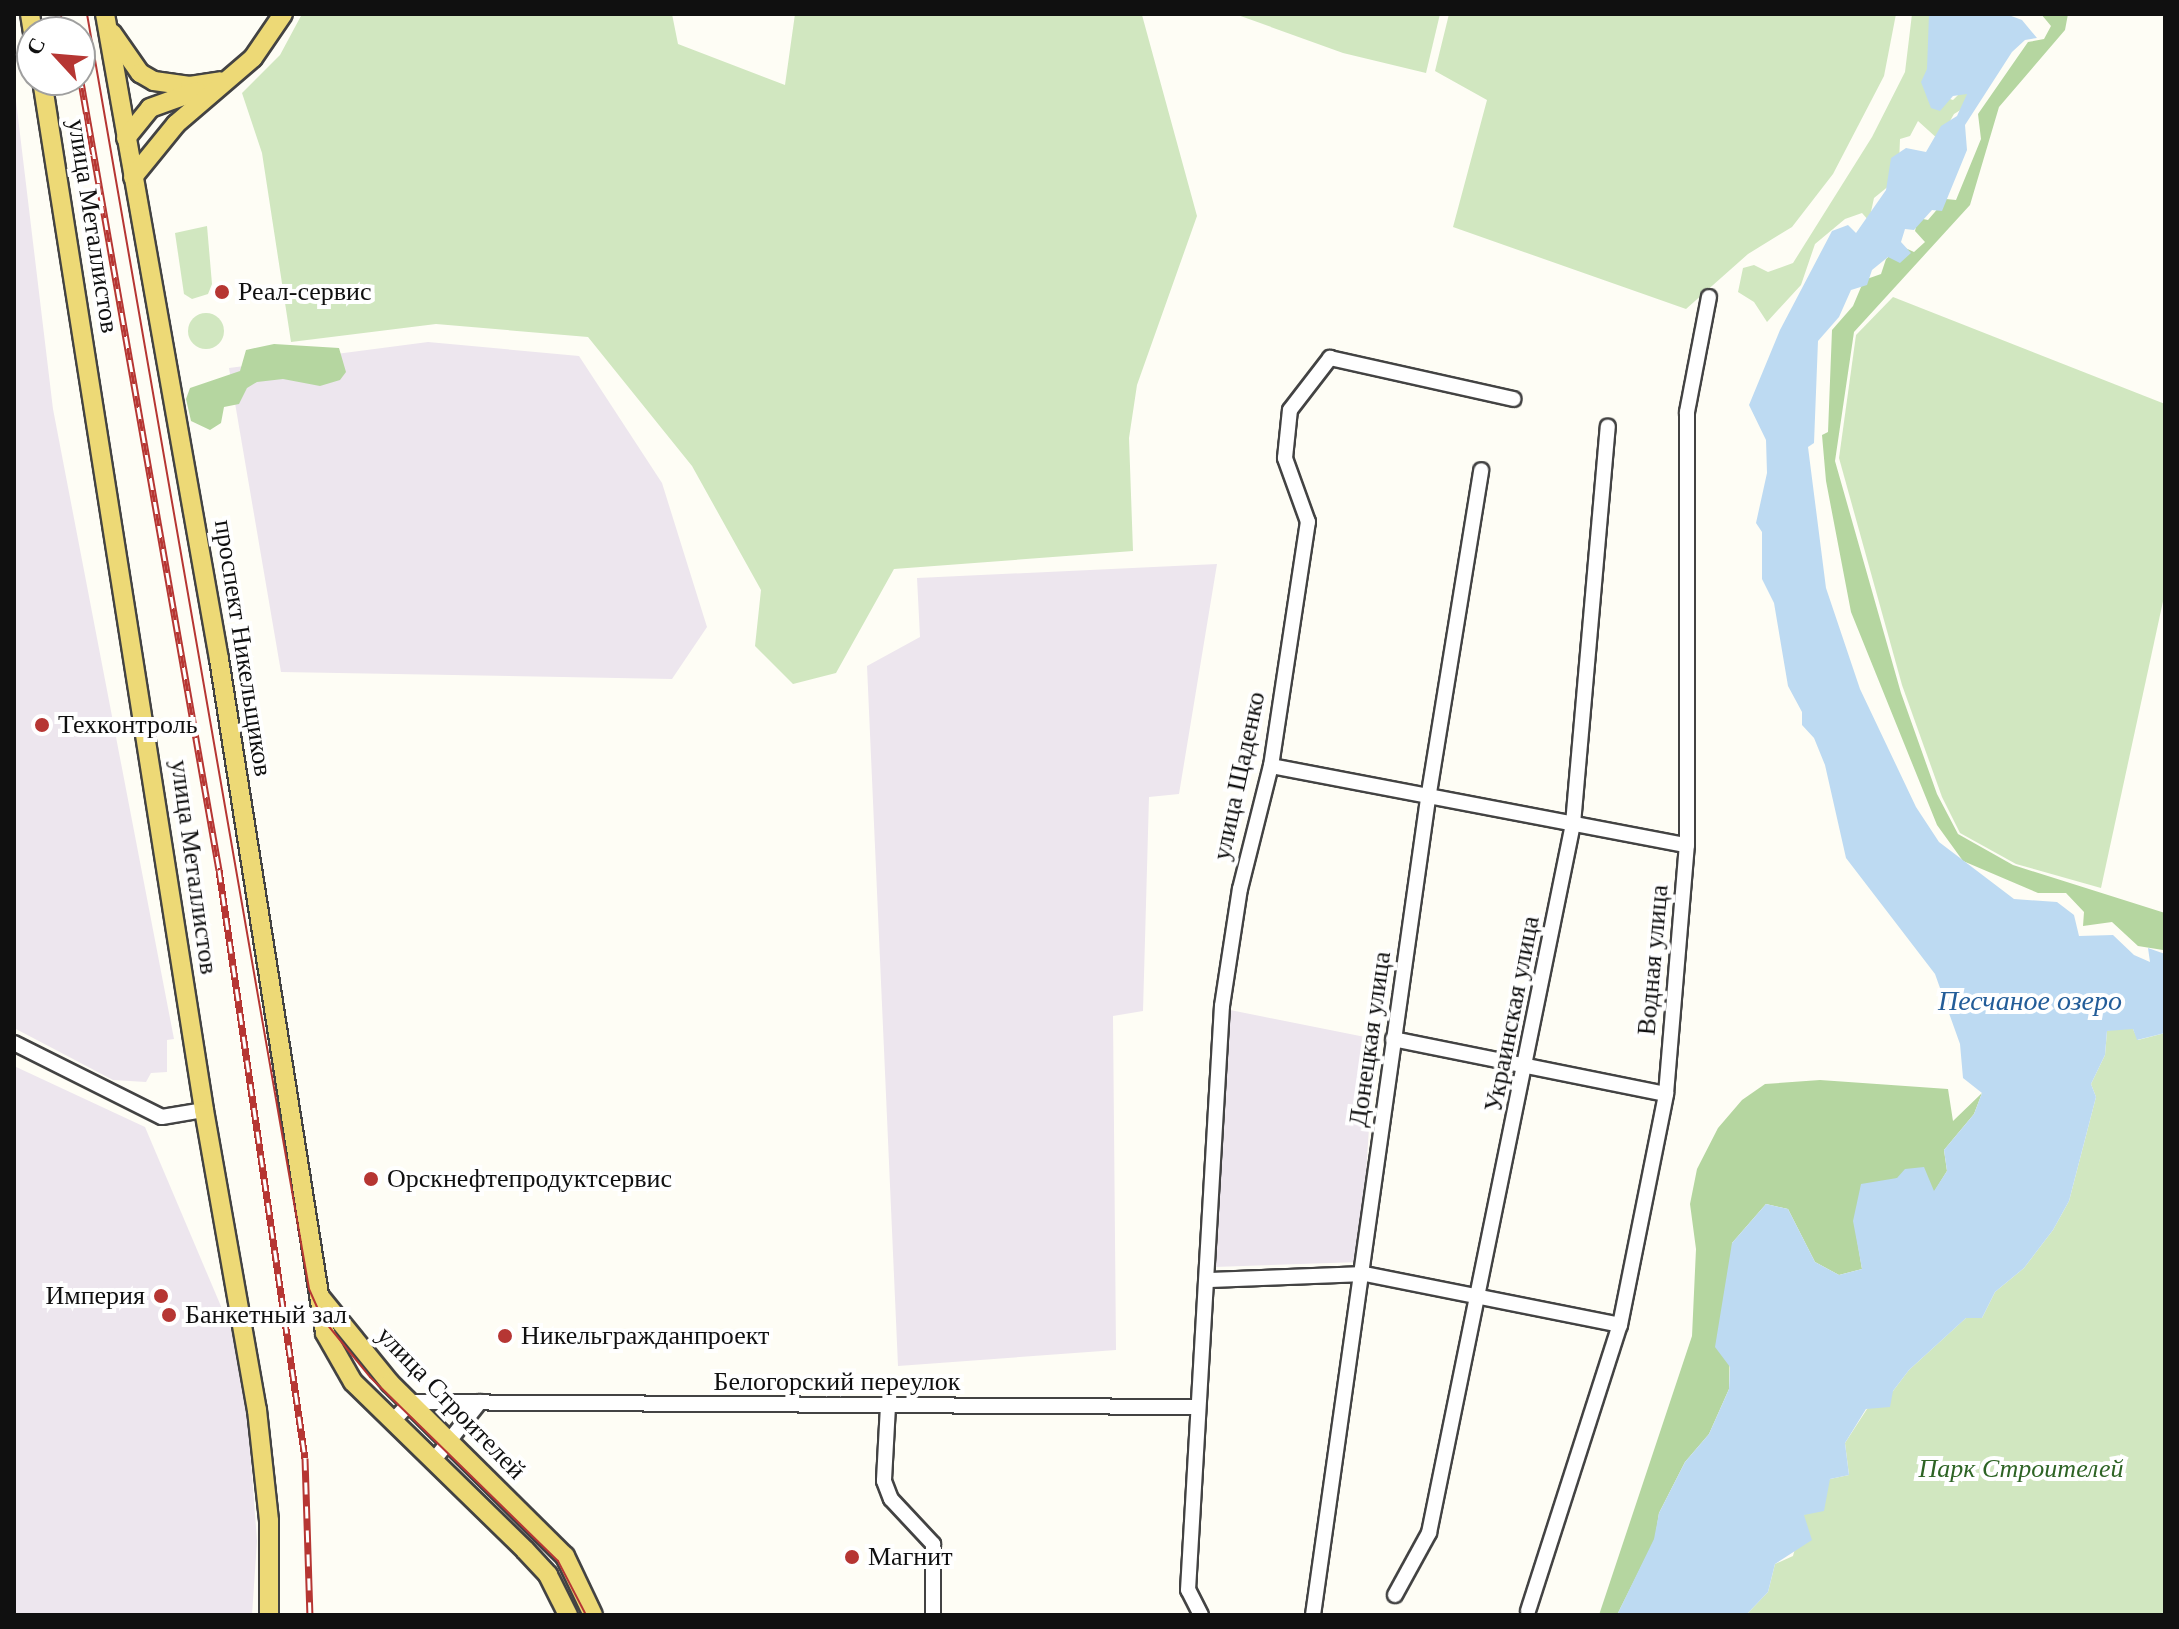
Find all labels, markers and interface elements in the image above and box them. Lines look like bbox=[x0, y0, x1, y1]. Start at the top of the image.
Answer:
north arrow bbox=[16, 16, 96, 96]
text: С bbox=[21, 34, 50, 59]
street label: улица Металлистов bbox=[61, 117, 125, 335]
place label: Реал-сервис bbox=[238, 276, 372, 308]
marker: Реал-сервис bbox=[213, 283, 231, 301]
street label: проспект Никельщиков bbox=[207, 518, 279, 778]
street label: улица Щаденко bbox=[1206, 689, 1272, 863]
place label: Техконтроль bbox=[58, 709, 197, 741]
marker: Техконтроль bbox=[33, 716, 51, 734]
street label: улица Металлистов bbox=[164, 758, 224, 976]
street label: Водная улица bbox=[1631, 883, 1675, 1037]
street label: Украинская улица bbox=[1478, 913, 1546, 1115]
street label: Донецкая улица bbox=[1342, 949, 1398, 1129]
water label: Песчаное озеро bbox=[1938, 984, 2122, 1018]
place label: Орскнефтепродуктсервис bbox=[387, 1163, 672, 1195]
marker: Орскнефтепродуктсервис bbox=[362, 1170, 380, 1188]
place label: Империя bbox=[45, 1280, 145, 1312]
marker: Империя bbox=[152, 1287, 170, 1305]
place label: Банкетный зал bbox=[185, 1299, 347, 1331]
marker: Банкетный зал bbox=[160, 1306, 178, 1324]
street label: улица Строителей bbox=[370, 1320, 532, 1486]
place label: Никельгражданпроект bbox=[521, 1320, 769, 1352]
marker: Никельгражданпроект bbox=[496, 1327, 514, 1345]
street label: Белогорский переулок bbox=[714, 1366, 960, 1398]
park label: Парк Строителей bbox=[1918, 1453, 2124, 1485]
place label: Магнит bbox=[868, 1541, 953, 1573]
marker: Магнит bbox=[843, 1548, 861, 1566]

